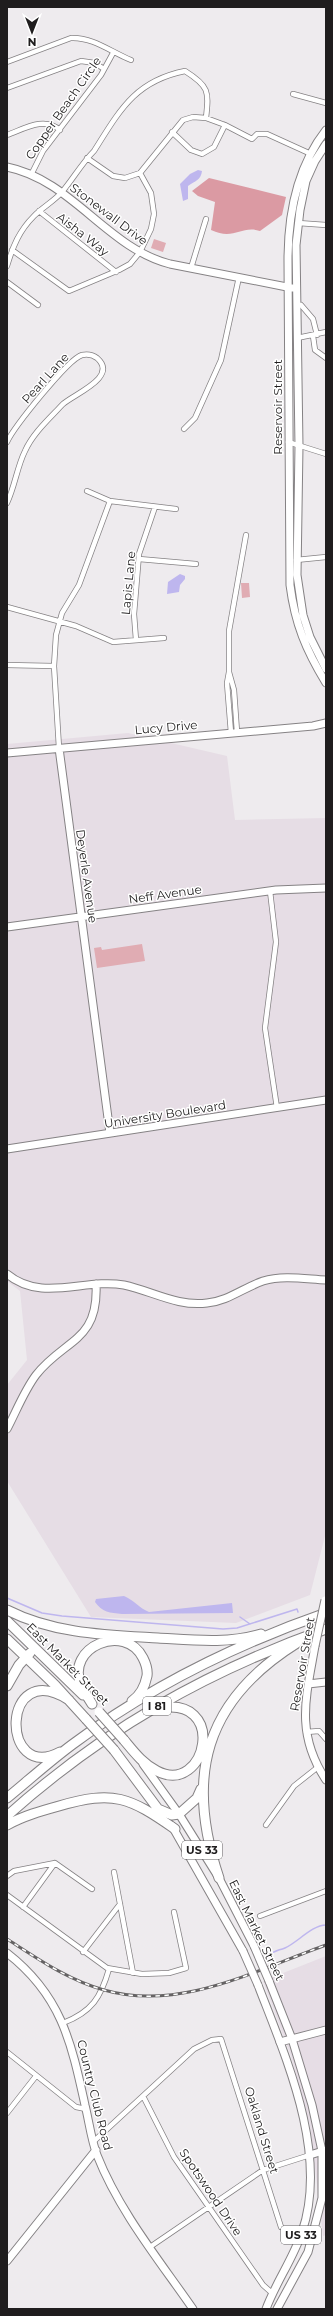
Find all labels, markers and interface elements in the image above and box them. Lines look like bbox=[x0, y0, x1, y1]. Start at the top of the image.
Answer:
north arrow bbox=[12, 12, 52, 52]
text: N bbox=[28, 35, 36, 49]
street label: Copper Beach Circle bbox=[22, 54, 104, 162]
street label: Stonewall Drive bbox=[67, 180, 151, 248]
street label: Aisha Way bbox=[54, 209, 112, 259]
street label: Pearl Lane bbox=[18, 349, 72, 407]
street label: Reservoir Street bbox=[270, 359, 285, 455]
street label: Lapis Lane bbox=[118, 550, 138, 616]
street label: Lucy Drive bbox=[134, 717, 198, 737]
street label: Deyerle Avenue bbox=[73, 828, 101, 924]
street label: Neff Avenue bbox=[128, 881, 202, 907]
street label: University Boulevard bbox=[103, 1097, 227, 1131]
street label: Reservoir Street bbox=[286, 1616, 318, 1712]
street label: East Market Street bbox=[24, 1620, 112, 1708]
road number: I 81 bbox=[143, 1697, 171, 1715]
road number: US 33 bbox=[182, 1841, 222, 1859]
street label: East Market Street bbox=[226, 1877, 288, 1983]
street label: Country Club Road bbox=[74, 2038, 116, 2152]
street label: Oakland Street bbox=[242, 2085, 282, 2175]
street label: Spotswood Drive bbox=[176, 2146, 246, 2238]
road number: US 33 bbox=[281, 2226, 321, 2244]

